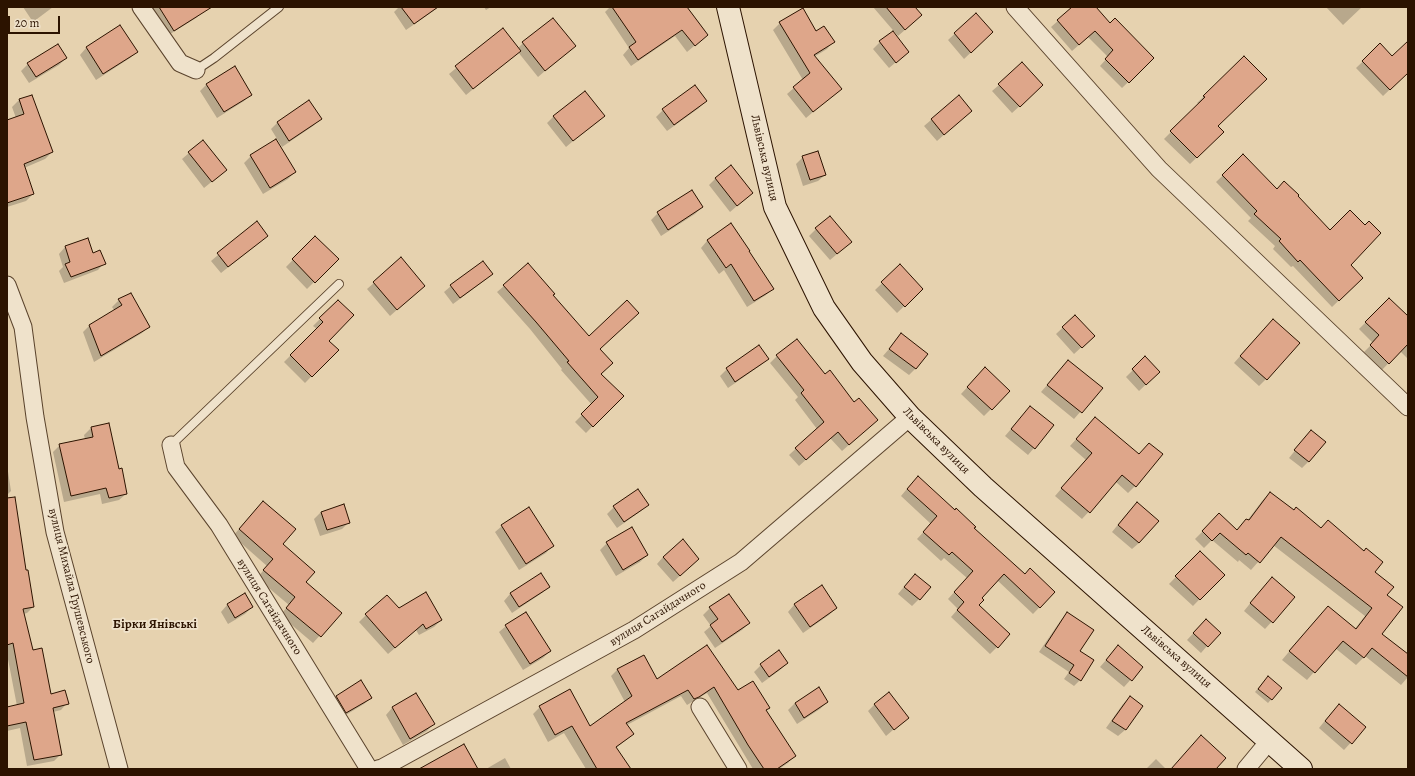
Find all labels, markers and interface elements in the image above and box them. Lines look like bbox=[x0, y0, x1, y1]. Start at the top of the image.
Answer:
scale bar bbox=[10, 8, 62, 34]
text: 20 m bbox=[15, 15, 39, 31]
street label: Львівська вулиця bbox=[747, 113, 781, 203]
street label: Львівська вулиця bbox=[900, 405, 972, 477]
street label: вулиця Михайла Грушевського bbox=[45, 507, 97, 665]
street label: вулиця Сагайдачного bbox=[234, 556, 304, 658]
street label: вулиця Сагайдачного bbox=[607, 579, 709, 649]
district label: Бірки Янівські bbox=[113, 617, 197, 633]
street label: Львівська вулиця bbox=[1138, 622, 1214, 692]

